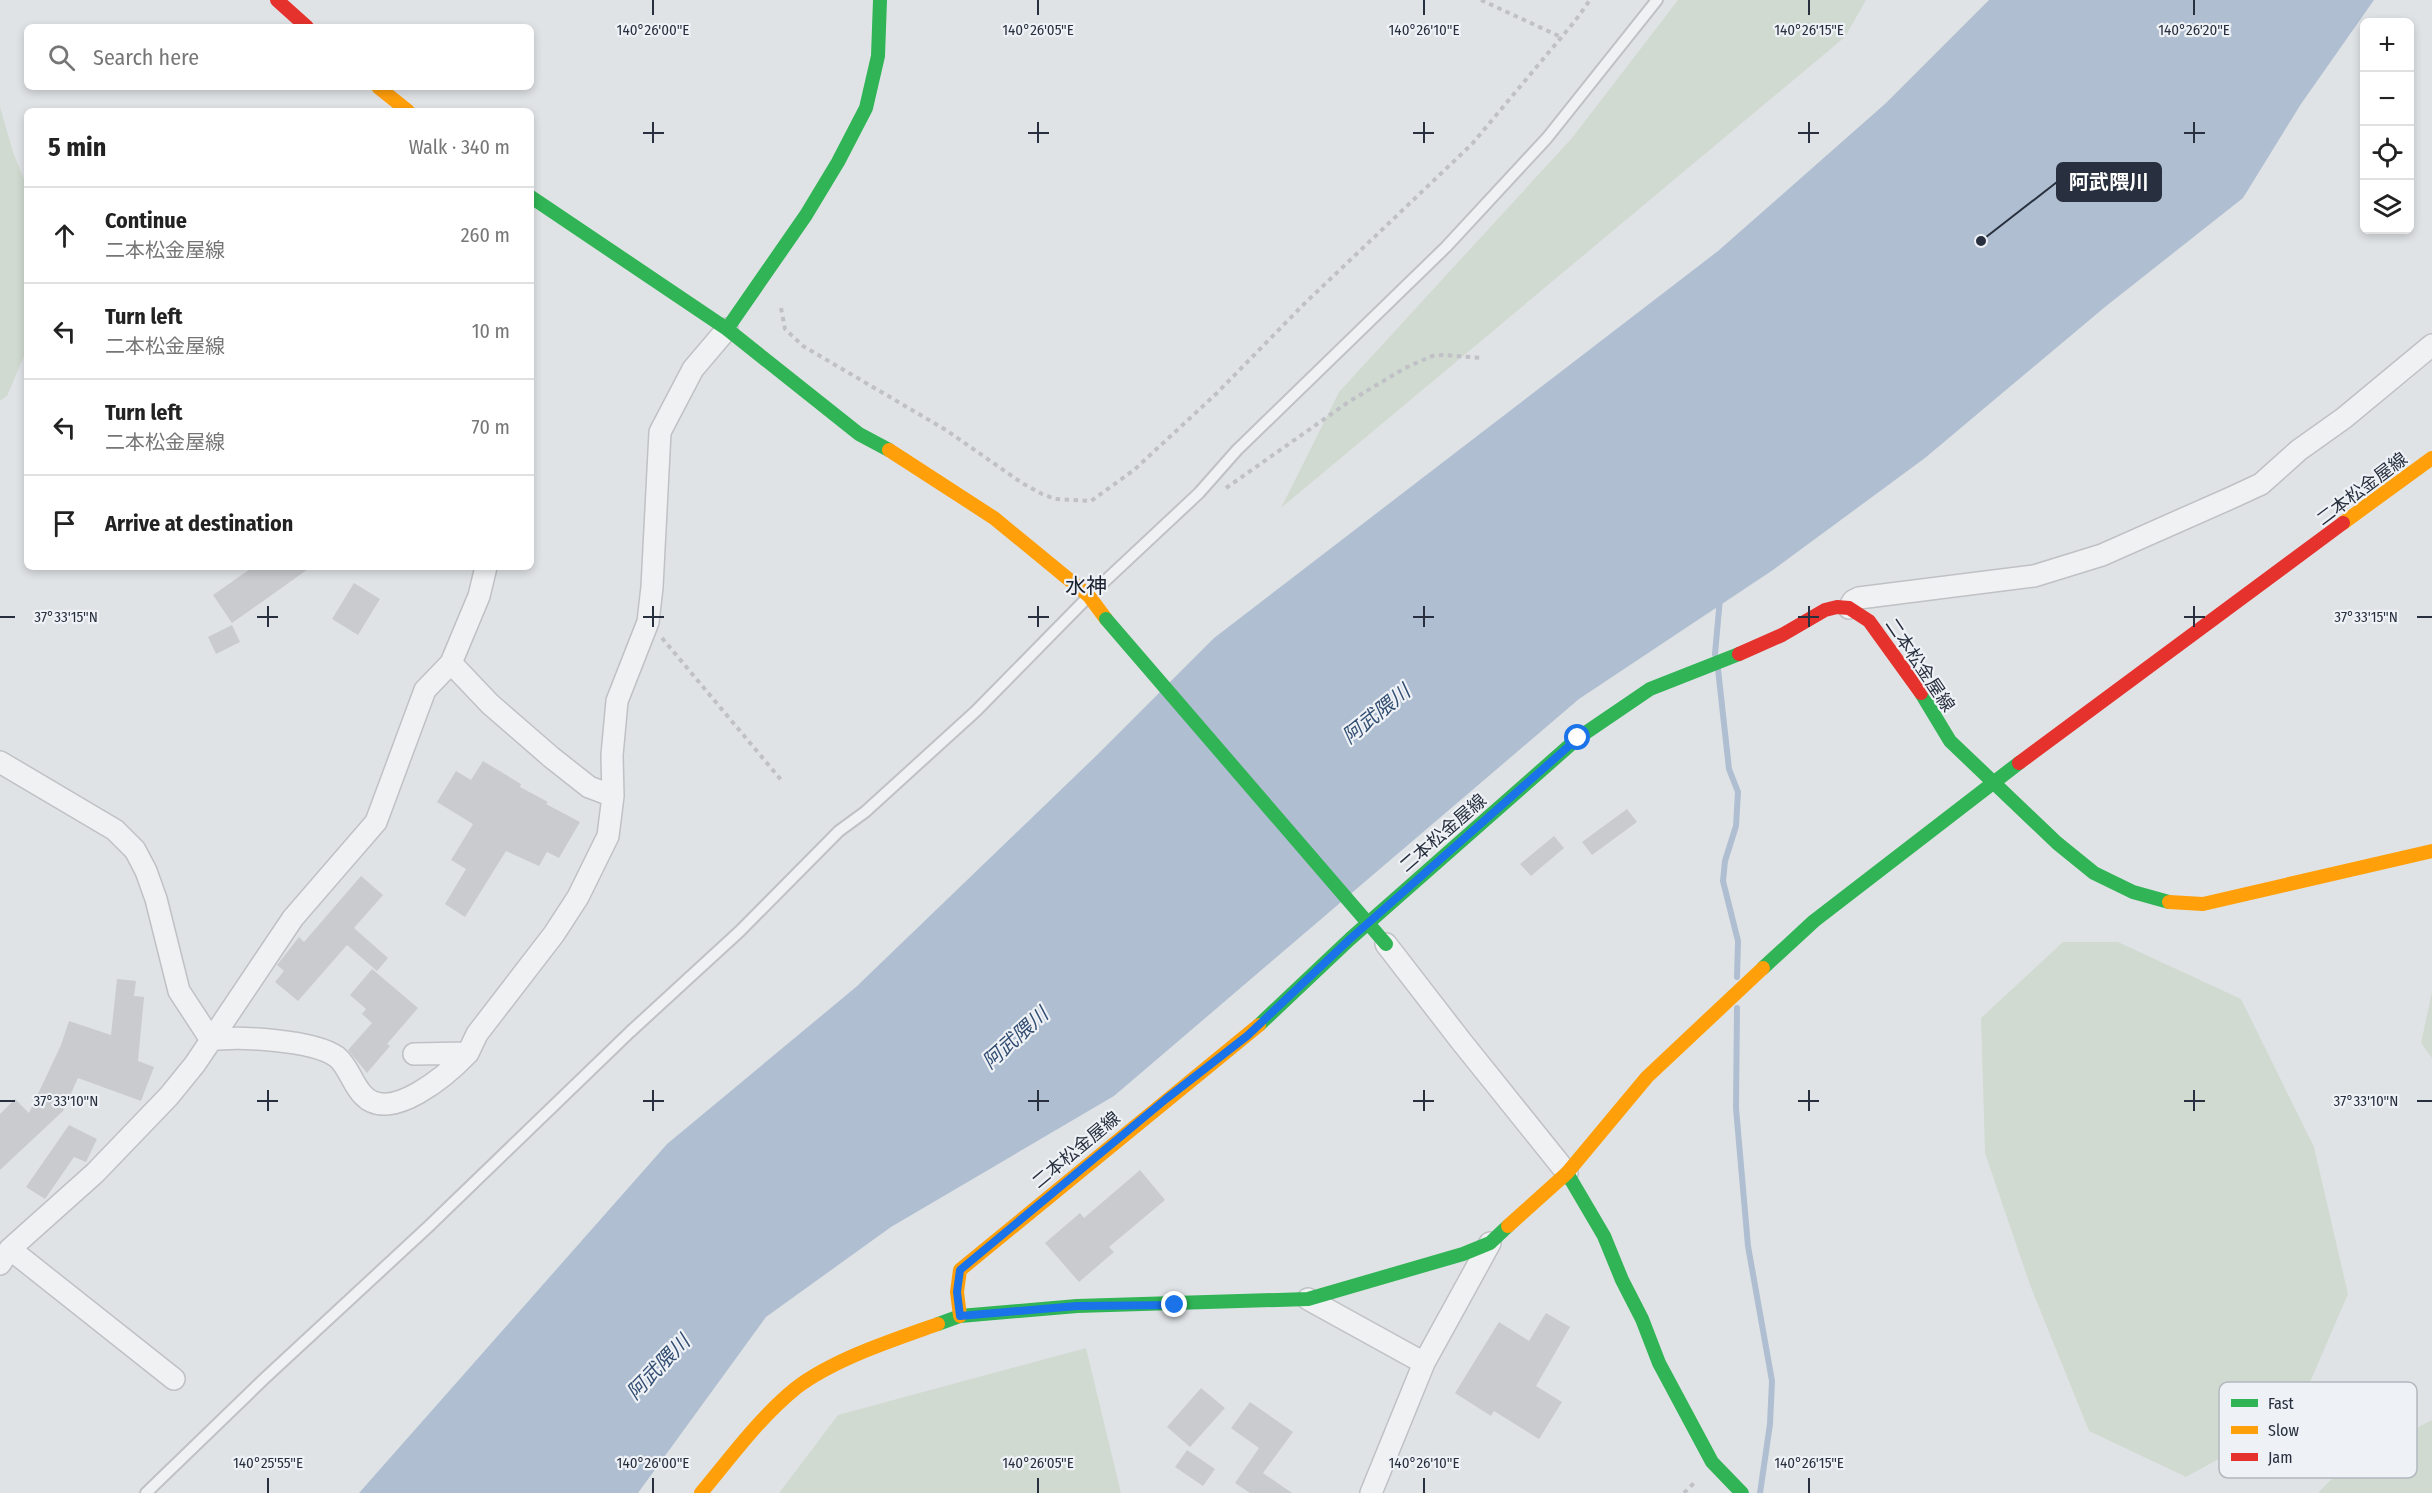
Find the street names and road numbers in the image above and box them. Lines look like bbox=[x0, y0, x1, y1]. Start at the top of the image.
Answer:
street label: 二本松金屋線 bbox=[2312, 448, 2412, 530]
street label: 二本松金屋線 bbox=[1881, 614, 1959, 716]
street label: 二本松金屋線 bbox=[1395, 789, 1491, 877]
street label: 二本松金屋線 bbox=[1028, 1107, 1124, 1193]

